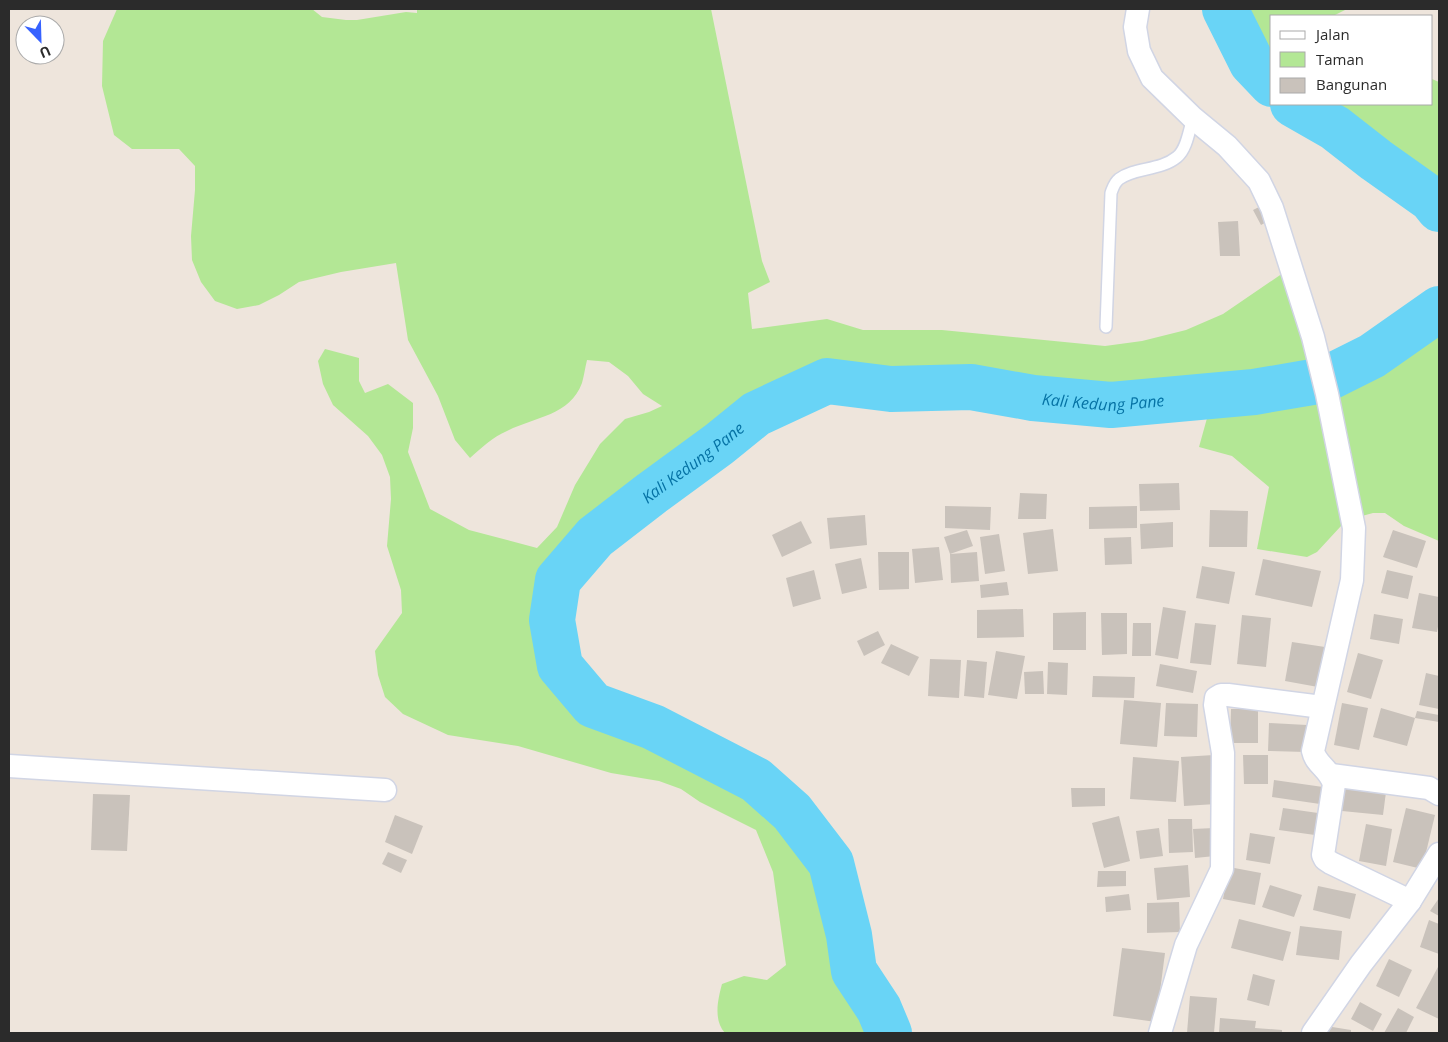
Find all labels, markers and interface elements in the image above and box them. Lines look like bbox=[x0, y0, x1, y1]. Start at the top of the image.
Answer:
north arrow bbox=[15, 15, 65, 65]
legend bbox=[1270, 15, 1433, 105]
text: Jalan bbox=[1314, 24, 1350, 44]
text: U bbox=[37, 42, 54, 63]
text: Taman bbox=[1316, 49, 1364, 69]
text: Bangunan bbox=[1316, 74, 1387, 94]
water label: Kali Kedung Pane bbox=[1041, 388, 1165, 416]
water label: Kali Kedung Pane bbox=[637, 417, 749, 508]

